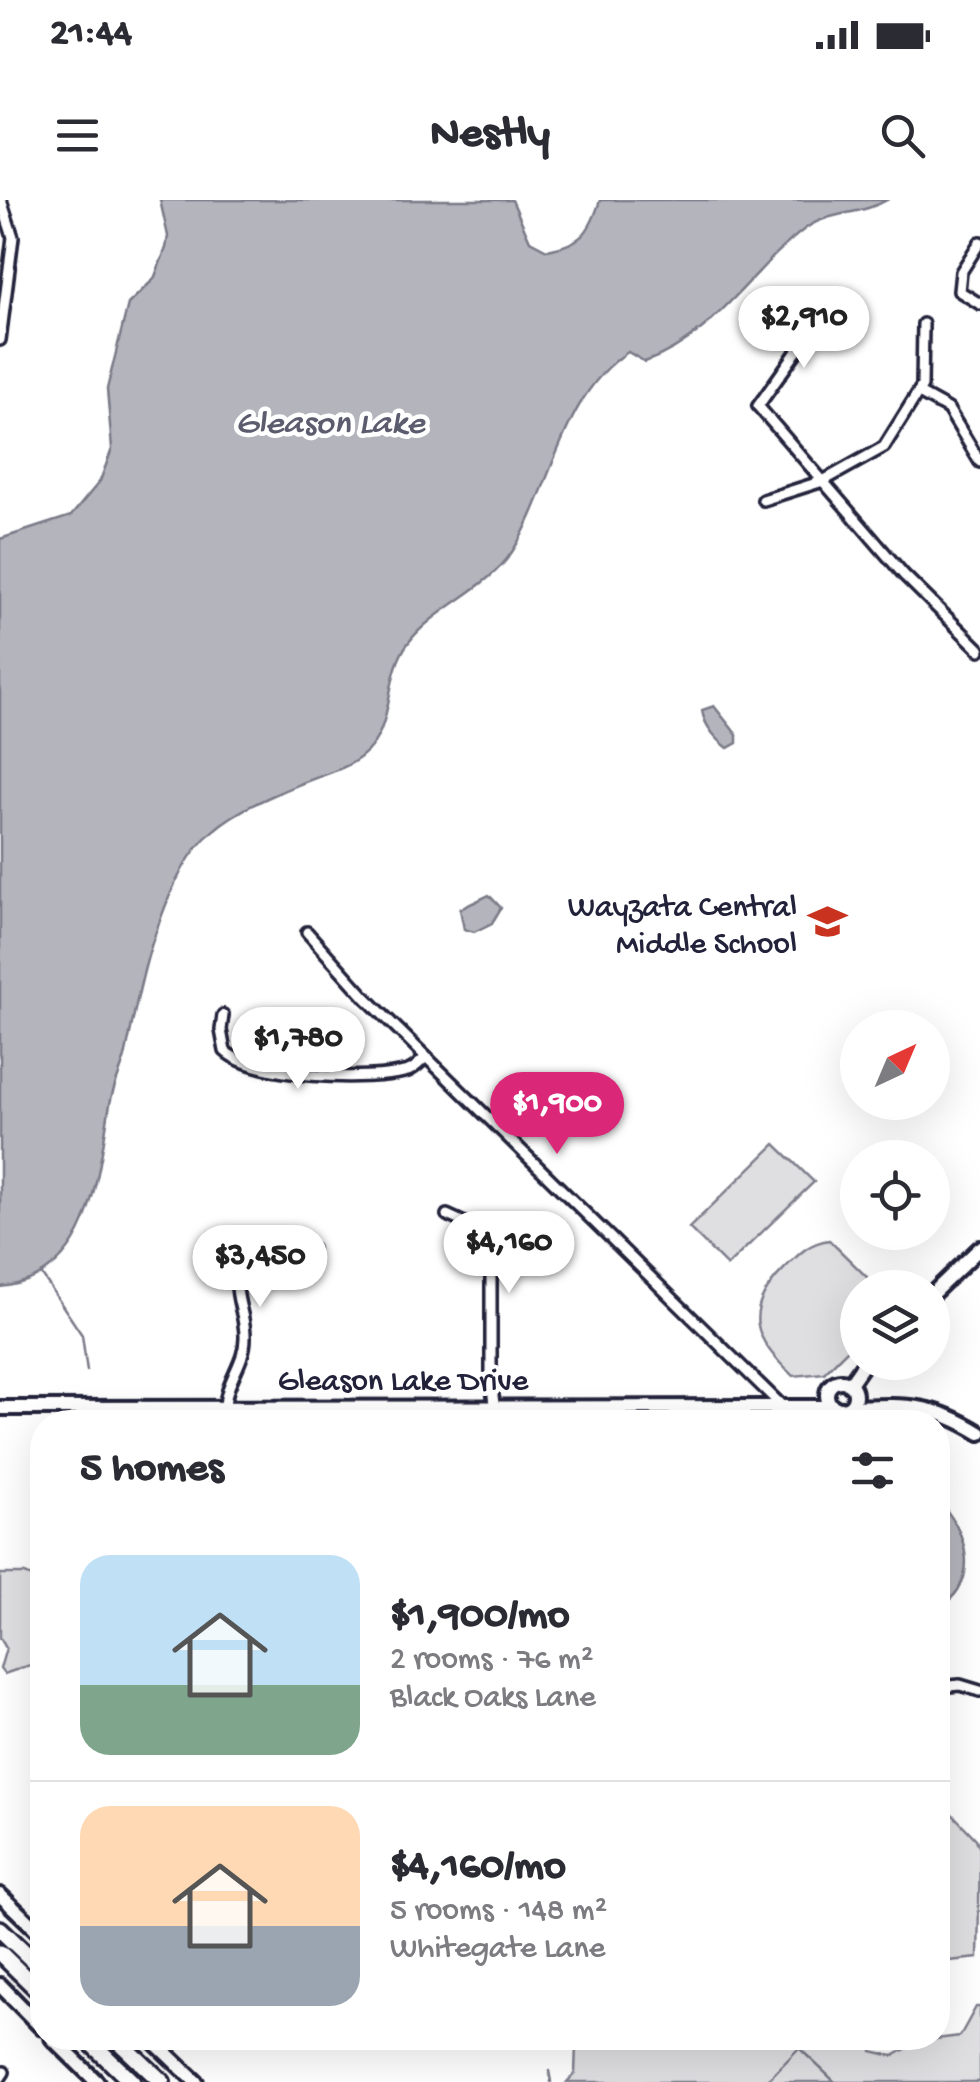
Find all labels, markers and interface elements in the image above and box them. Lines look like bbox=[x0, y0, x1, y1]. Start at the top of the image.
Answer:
text: 21:44 bbox=[50, 13, 132, 57]
icon: menu bbox=[50, 108, 105, 163]
icon: search bbox=[875, 108, 930, 163]
text: Nestly bbox=[430, 109, 550, 162]
pin: $2,910 bbox=[723, 286, 885, 371]
text: $2,910 bbox=[760, 299, 848, 337]
water label: Gleason Lake bbox=[235, 405, 427, 446]
place label: Wayzata Central Middle School bbox=[568, 890, 797, 965]
school or university icon: Wayzata Central Middle School bbox=[806, 901, 848, 943]
pin: $1,780 bbox=[217, 1007, 379, 1092]
north arrow bbox=[840, 1010, 950, 1120]
map controls bbox=[840, 1010, 950, 1380]
text: $1,780 bbox=[253, 1020, 343, 1058]
pin: $1,900 bbox=[476, 1072, 638, 1157]
text: $1,900 bbox=[512, 1085, 602, 1123]
button: locate bbox=[840, 1140, 950, 1250]
pin: $4,160 bbox=[428, 1211, 590, 1296]
text: $4,160 bbox=[466, 1224, 552, 1262]
pin: $3,450 bbox=[179, 1225, 341, 1310]
text: $3,450 bbox=[214, 1238, 306, 1276]
button: layers bbox=[840, 1270, 950, 1380]
street label: Gleason Lake Drive bbox=[278, 1364, 529, 1402]
icon: filters bbox=[845, 1443, 900, 1498]
text: 5 homes bbox=[80, 1446, 223, 1495]
text: $1,900/mo bbox=[390, 1593, 569, 1642]
icon: home bbox=[160, 1595, 280, 1715]
text: 2 rooms · 76 m² bbox=[390, 1642, 593, 1680]
text: Black Oaks Lane bbox=[390, 1680, 596, 1718]
text: $4,160/mo bbox=[390, 1844, 566, 1893]
icon: home bbox=[160, 1846, 280, 1966]
text: 5 rooms · 148 m² bbox=[390, 1893, 607, 1931]
text: Whitegate Lane bbox=[390, 1931, 605, 1969]

